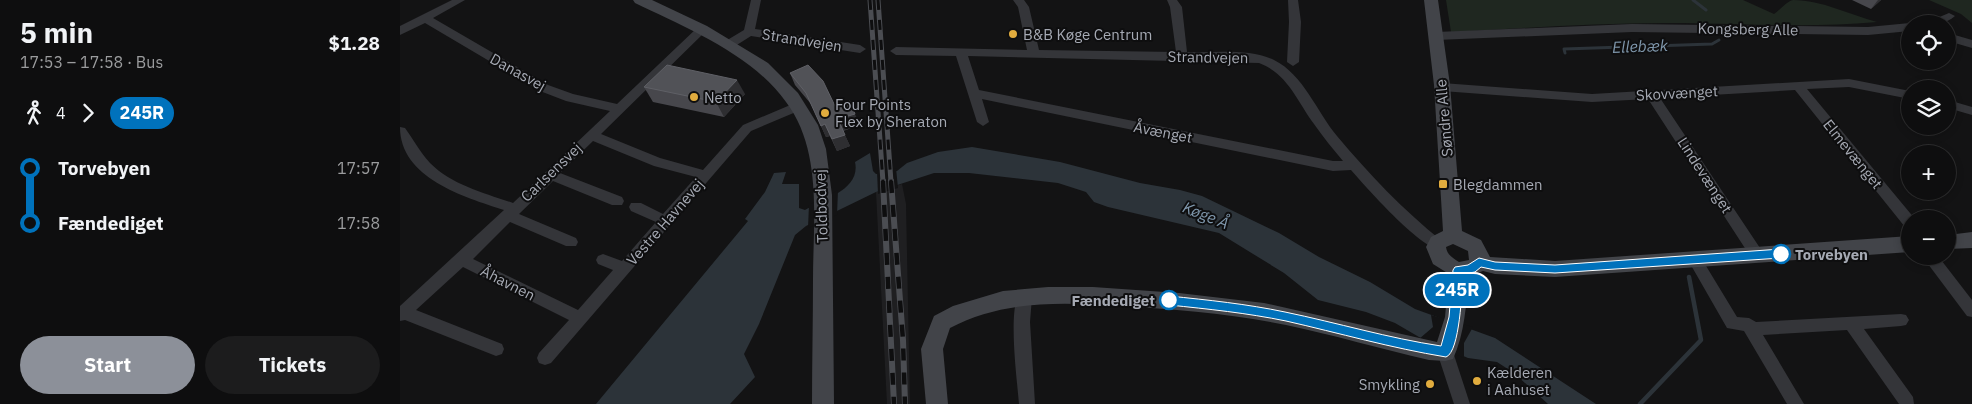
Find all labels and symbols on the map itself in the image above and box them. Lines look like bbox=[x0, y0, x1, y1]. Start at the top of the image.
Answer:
street label: Kongsberg Alle bbox=[1697, 19, 1799, 39]
street label: Strandvejen bbox=[761, 24, 843, 56]
place label: B&B Køge Centrum bbox=[1023, 25, 1152, 44]
marker: B&B Køge Centrum bbox=[1007, 28, 1019, 40]
water label: Ellebæk bbox=[1612, 35, 1669, 57]
street label: Strandvejen bbox=[1168, 47, 1248, 67]
street label: Danasvej bbox=[487, 49, 549, 95]
street label: Søndre Alle bbox=[1431, 79, 1457, 157]
street label: Skovvænget bbox=[1636, 81, 1718, 105]
place label: Netto bbox=[704, 88, 742, 107]
marker: Netto bbox=[688, 91, 700, 103]
place label: Four Points Flex by Sheraton bbox=[835, 95, 947, 131]
marker: Four Points Flex by Sheraton bbox=[819, 107, 831, 119]
street label: Elmevænget bbox=[1819, 115, 1887, 193]
street label: Åvænget bbox=[1132, 117, 1194, 147]
street label: Lindevænget bbox=[1673, 133, 1737, 217]
street label: Carlsensvej bbox=[517, 138, 585, 206]
street label: Toldbodvej bbox=[810, 169, 832, 243]
street label: Vestre Havnevej bbox=[622, 175, 708, 269]
place label: Blegdammen bbox=[1453, 175, 1543, 194]
marker: Blegdammen bbox=[1437, 178, 1449, 190]
water label: Køge Å bbox=[1180, 196, 1232, 233]
marker: Torvebyen bbox=[1771, 244, 1791, 264]
place label: Torvebyen bbox=[1795, 245, 1868, 264]
street label: Åhavnen bbox=[478, 261, 538, 305]
line badge: 245R bbox=[1422, 274, 1492, 306]
marker: Fændediget bbox=[1159, 290, 1179, 310]
place label: Fændediget bbox=[1072, 291, 1155, 310]
place label: Kælderen i Aahuset bbox=[1487, 363, 1552, 399]
place label: Smykling bbox=[1359, 375, 1420, 394]
marker: Kælderen i Aahuset bbox=[1471, 375, 1483, 387]
marker: Smykling bbox=[1424, 378, 1436, 390]

